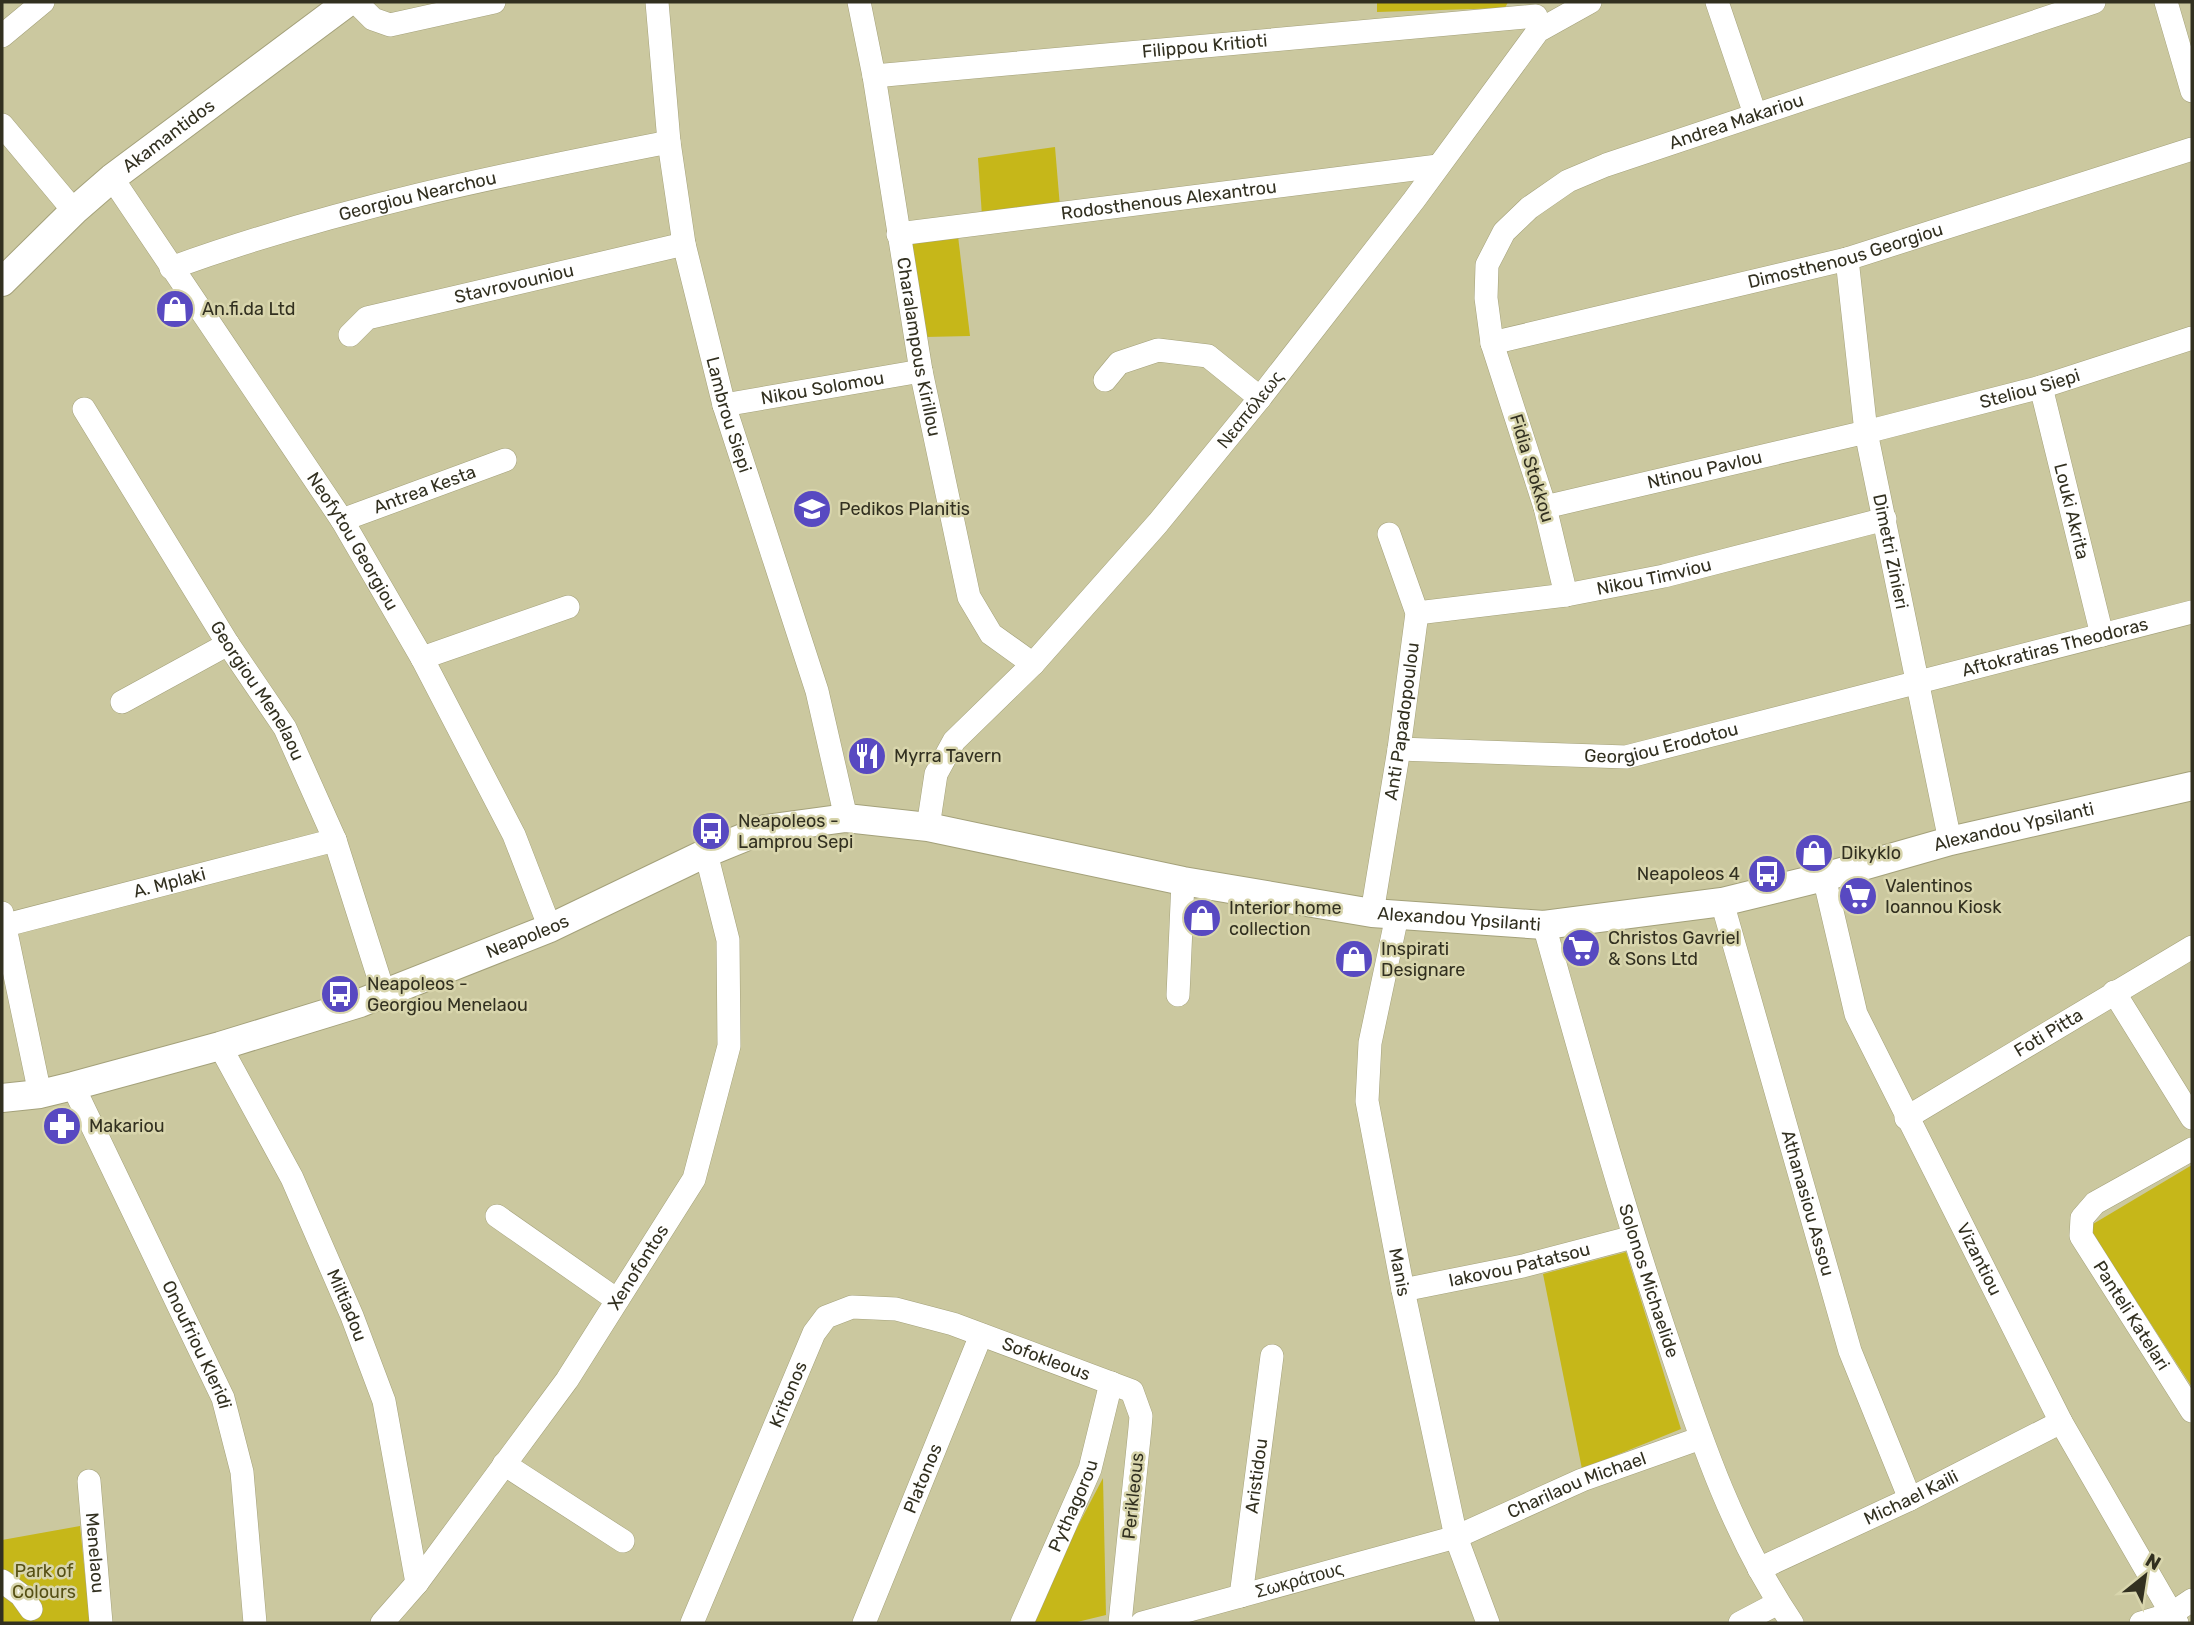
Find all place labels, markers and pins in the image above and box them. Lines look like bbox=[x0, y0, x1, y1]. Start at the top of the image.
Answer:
shop icon: An.fi.da Ltd bbox=[154, 288, 196, 330]
place label: An.fi.da Ltd bbox=[202, 298, 295, 320]
school or university icon: Pedikos Planitis bbox=[791, 488, 833, 530]
place label: Pedikos Planitis bbox=[839, 498, 970, 520]
restaurant icon: Myrra Tavern bbox=[846, 735, 888, 777]
place label: Myrra Tavern bbox=[894, 745, 1002, 767]
bus stop icon: Neapoleos - Lamprou Sepi bbox=[690, 810, 732, 852]
place label: Neapoleos - Lamprou Sepi bbox=[738, 810, 853, 853]
shop icon: Dikyklo bbox=[1793, 832, 1835, 874]
place label: Dikyklo bbox=[1841, 842, 1901, 864]
bus stop icon: Neapoleos 4 bbox=[1746, 853, 1788, 895]
place label: Neapoleos 4 bbox=[1637, 863, 1740, 885]
supermarket icon: Valentinos Ioannou Kiosk bbox=[1837, 875, 1879, 917]
place label: Valentinos Ioannou Kiosk bbox=[1885, 875, 2002, 918]
shop icon: Interior home collection bbox=[1181, 897, 1223, 939]
place label: Interior home collection bbox=[1229, 897, 1342, 940]
supermarket icon: Christos Gavriel & Sons Ltd bbox=[1560, 927, 1602, 969]
place label: Christos Gavriel & Sons Ltd bbox=[1608, 927, 1740, 970]
shop icon: Inspirati Designare bbox=[1333, 938, 1375, 980]
place label: Inspirati Designare bbox=[1381, 938, 1465, 981]
bus stop icon: Neapoleos - Georgiou Menelaou bbox=[319, 973, 361, 1015]
place label: Neapoleos - Georgiou Menelaou bbox=[367, 973, 528, 1016]
pharmacy icon: Makariou bbox=[41, 1105, 83, 1147]
place label: Makariou bbox=[89, 1115, 165, 1137]

